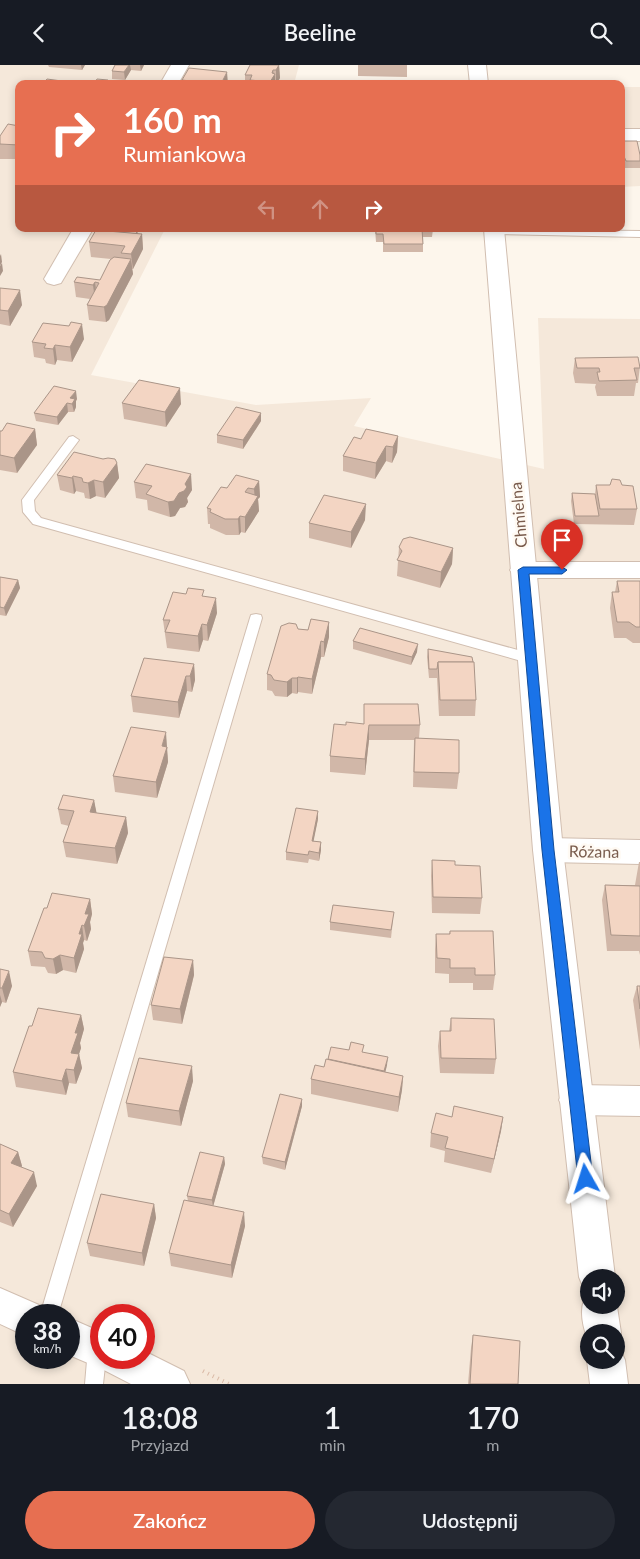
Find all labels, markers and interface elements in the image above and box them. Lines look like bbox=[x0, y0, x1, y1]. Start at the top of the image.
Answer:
icon: back bbox=[25, 19, 53, 47]
text: Beeline bbox=[284, 19, 356, 46]
icon: search bbox=[587, 19, 615, 47]
text: 160 m bbox=[123, 98, 222, 140]
icon: right bbox=[40, 100, 105, 165]
text: Rumiankowa bbox=[123, 140, 246, 167]
icon: left bbox=[253, 195, 281, 223]
icon: ahead bbox=[306, 195, 334, 223]
icon: right bbox=[359, 195, 387, 223]
street label: Chmielna bbox=[506, 481, 530, 549]
pin bbox=[541, 519, 583, 570]
icon: arrive bbox=[548, 526, 576, 554]
street label: Różana bbox=[569, 841, 619, 861]
position arrow bbox=[559, 1152, 611, 1204]
map controls bbox=[580, 1269, 625, 1369]
button: sound bbox=[580, 1269, 625, 1314]
speed limit sign: 40 bbox=[90, 1304, 155, 1369]
text: 38 bbox=[33, 1315, 62, 1345]
button: search bbox=[580, 1324, 625, 1369]
text: km/h bbox=[33, 1341, 62, 1356]
text: 18:08 bbox=[121, 1399, 198, 1435]
text: 1 bbox=[324, 1399, 341, 1435]
text: 170 bbox=[467, 1399, 519, 1435]
text: Przyjazd bbox=[130, 1435, 189, 1454]
text: min bbox=[320, 1435, 345, 1454]
text: m bbox=[486, 1435, 499, 1454]
button: Zakończ bbox=[25, 1491, 315, 1549]
button: Udostępnij bbox=[325, 1491, 615, 1549]

